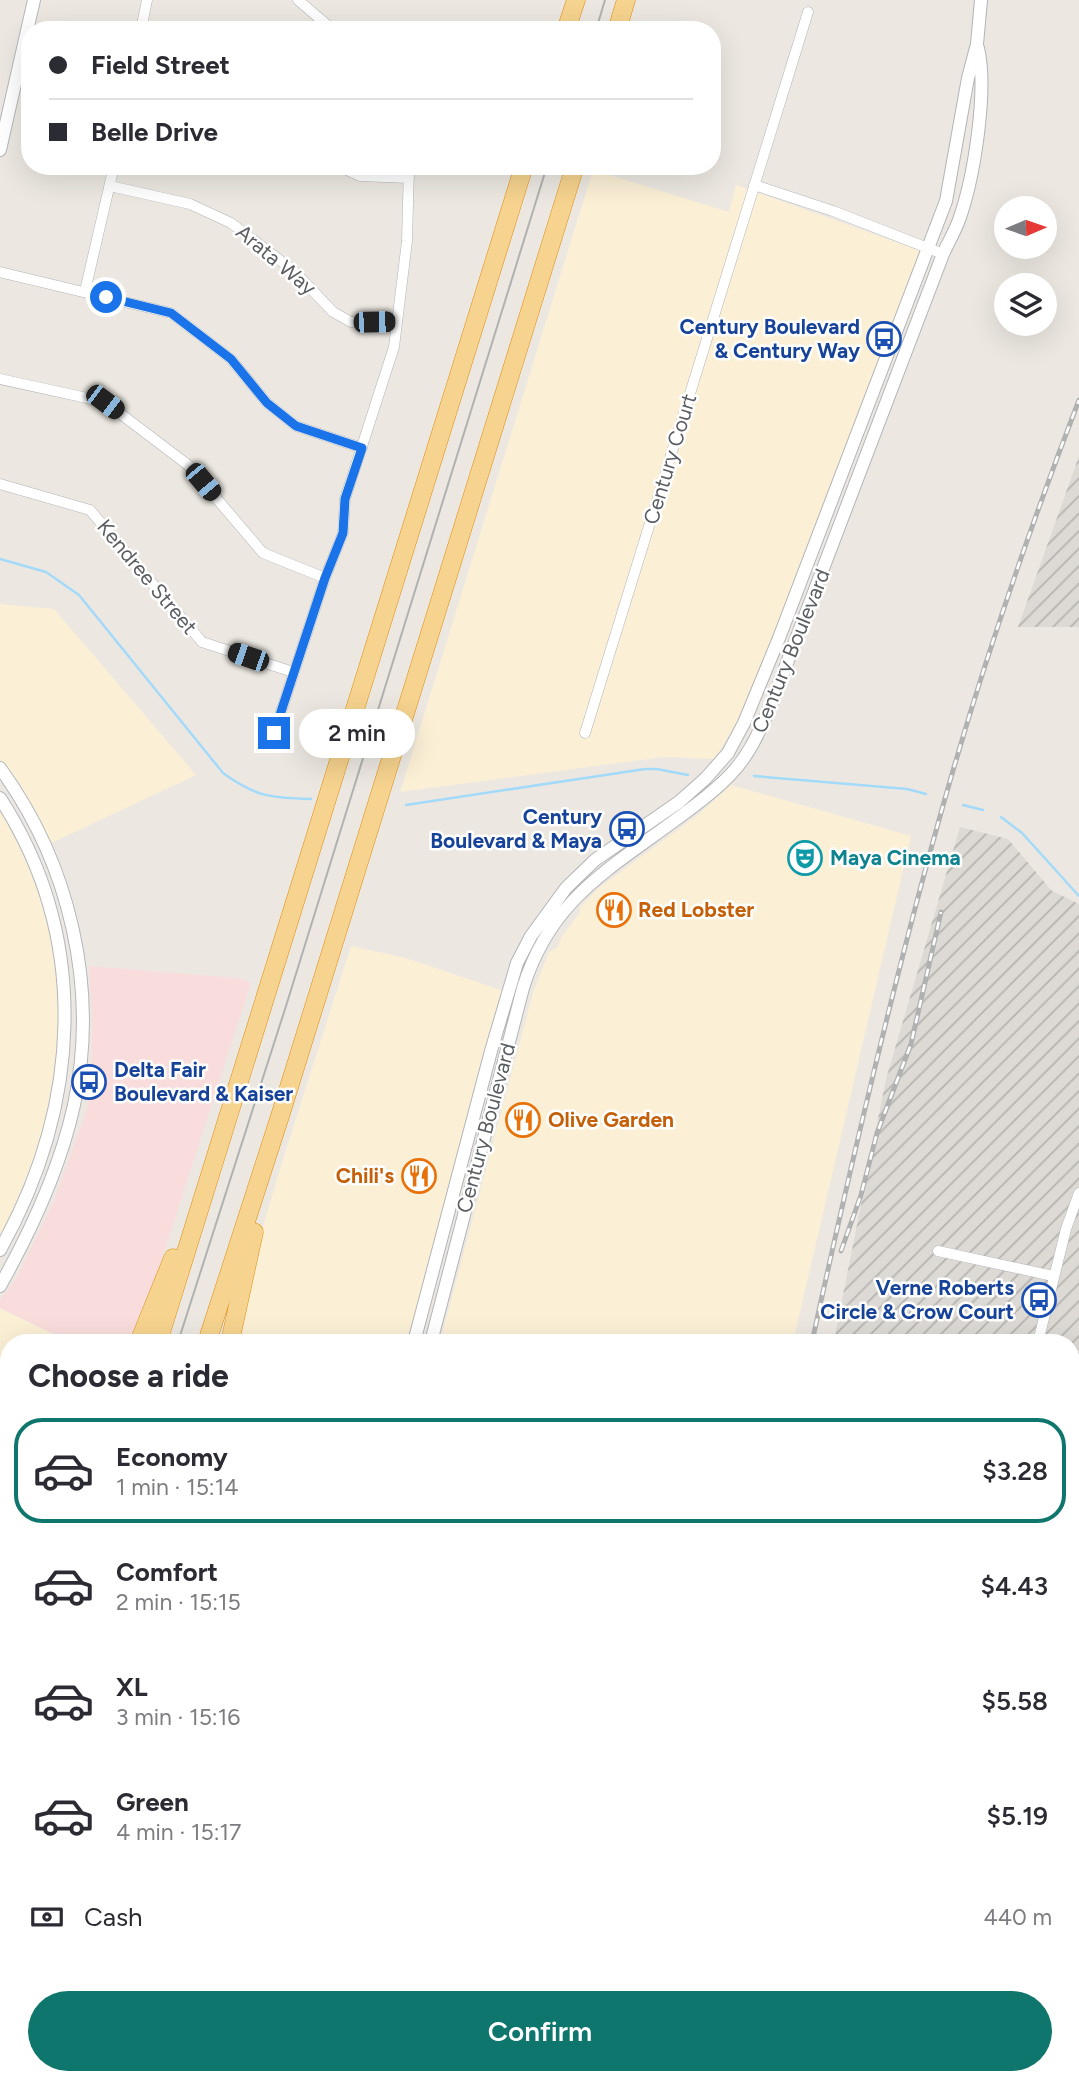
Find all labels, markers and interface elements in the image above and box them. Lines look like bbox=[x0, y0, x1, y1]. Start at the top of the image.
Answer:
text: Field Street bbox=[91, 49, 230, 81]
text: Belle Drive bbox=[91, 116, 218, 148]
north arrow bbox=[994, 196, 1057, 259]
map controls bbox=[994, 196, 1057, 336]
street label: Arata Way bbox=[231, 219, 321, 300]
button: layers bbox=[994, 273, 1057, 336]
route start bbox=[90, 281, 122, 313]
car bbox=[353, 311, 396, 333]
place label: Century Boulevard & Century Way bbox=[679, 314, 861, 363]
bus stop icon: Century Boulevard & Century Way bbox=[865, 320, 903, 358]
car bbox=[82, 381, 129, 423]
street label: Century Court bbox=[638, 390, 701, 527]
car bbox=[182, 459, 225, 505]
street label: Kendree Street bbox=[92, 514, 203, 639]
street label: Century Boulevard bbox=[746, 565, 835, 736]
car bbox=[225, 640, 272, 674]
callout: 2 min bbox=[298, 708, 414, 758]
route end bbox=[258, 717, 290, 749]
text: 2 min bbox=[328, 719, 386, 747]
place label: Century Boulevard & Maya bbox=[430, 804, 603, 853]
bus stop icon: Century Boulevard & Maya bbox=[608, 810, 646, 848]
theatre icon: Maya Cinema bbox=[786, 839, 824, 877]
place label: Maya Cinema bbox=[830, 845, 961, 870]
restaurant icon: Red Lobster bbox=[595, 891, 633, 929]
place label: Red Lobster bbox=[638, 897, 754, 922]
street label: Century Boulevard bbox=[451, 1040, 520, 1215]
place label: Delta Fair Boulevard & Kaiser bbox=[114, 1057, 293, 1106]
bus stop icon: Delta Fair Boulevard & Kaiser bbox=[70, 1063, 108, 1101]
restaurant icon: Olive Garden bbox=[504, 1101, 542, 1139]
place label: Olive Garden bbox=[548, 1107, 674, 1132]
restaurant icon: Chili's bbox=[400, 1157, 438, 1195]
place label: Chili's bbox=[336, 1163, 394, 1188]
place label: Verne Roberts Circle & Crow Court bbox=[820, 1275, 1014, 1324]
bus stop icon: Verne Roberts Circle & Crow Court bbox=[1020, 1281, 1058, 1319]
text: Choose a ride bbox=[28, 1357, 229, 1395]
icon: car bbox=[32, 1439, 95, 1502]
text: Economy bbox=[116, 1441, 228, 1473]
text: $3.28 bbox=[982, 1455, 1048, 1487]
text: 1 min · 15:14 bbox=[116, 1473, 238, 1501]
icon: car bbox=[32, 1554, 95, 1617]
text: Comfort bbox=[116, 1556, 218, 1588]
text: $4.43 bbox=[980, 1570, 1048, 1602]
text: 2 min · 15:15 bbox=[116, 1588, 241, 1616]
icon: car bbox=[32, 1669, 95, 1732]
text: XL bbox=[116, 1671, 148, 1703]
text: $5.58 bbox=[981, 1685, 1048, 1717]
text: 3 min · 15:16 bbox=[116, 1703, 240, 1731]
icon: car bbox=[32, 1784, 95, 1847]
text: Green bbox=[116, 1786, 189, 1818]
text: $5.19 bbox=[987, 1800, 1048, 1832]
text: 4 min · 15:17 bbox=[116, 1818, 241, 1846]
icon: cash bbox=[28, 1898, 66, 1936]
text: Cash bbox=[84, 1901, 143, 1933]
text: 440 m bbox=[983, 1903, 1052, 1931]
button: Confirm bbox=[28, 1991, 1052, 2071]

